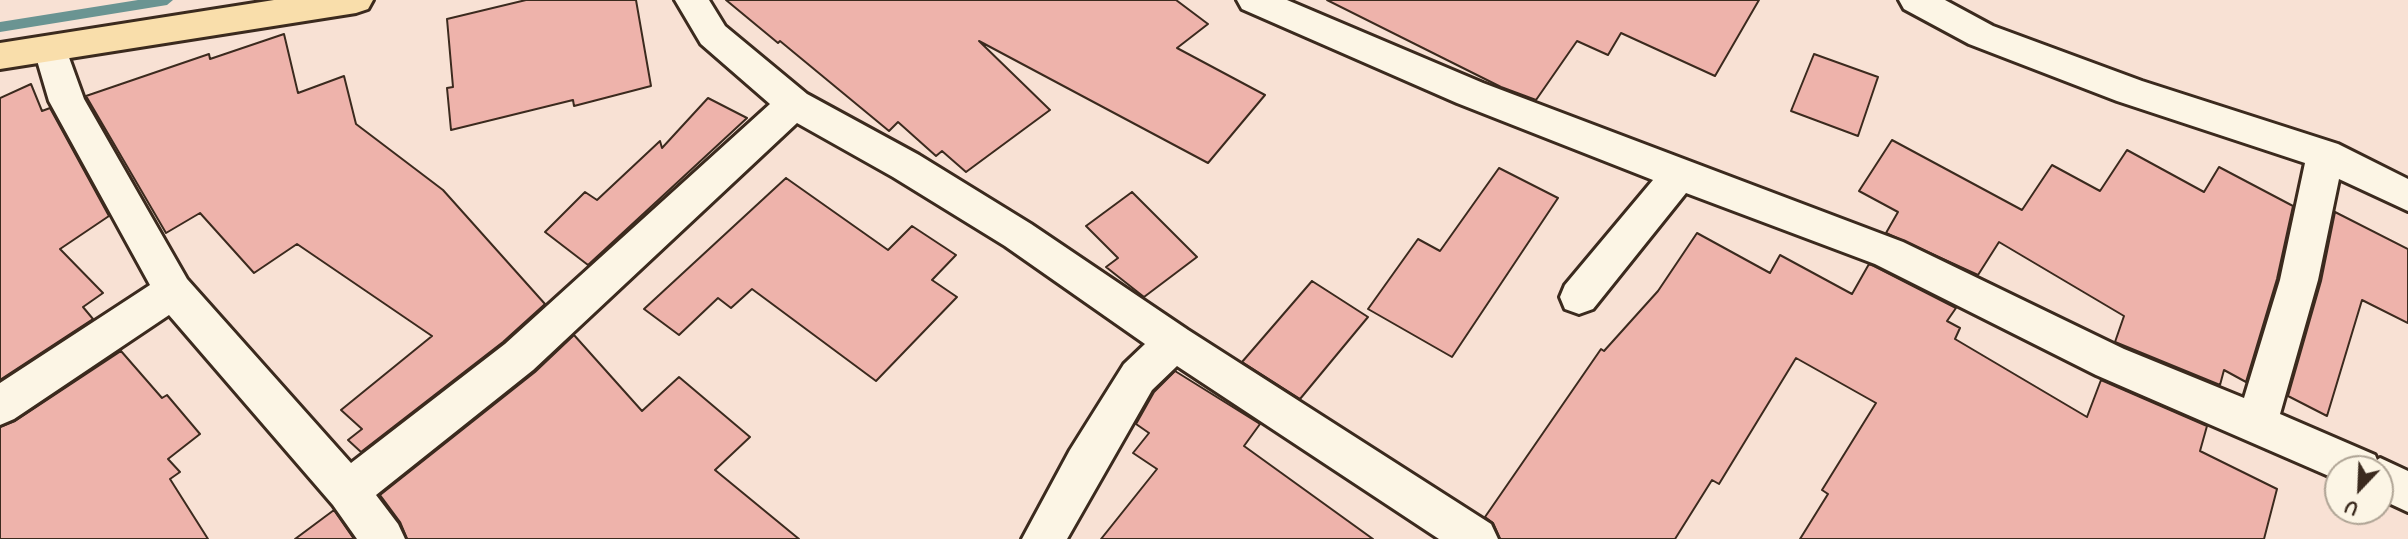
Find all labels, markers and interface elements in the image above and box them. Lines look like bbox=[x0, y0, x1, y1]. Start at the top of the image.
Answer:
north arrow bbox=[2324, 455, 2394, 525]
text: U bbox=[2341, 494, 2362, 521]

